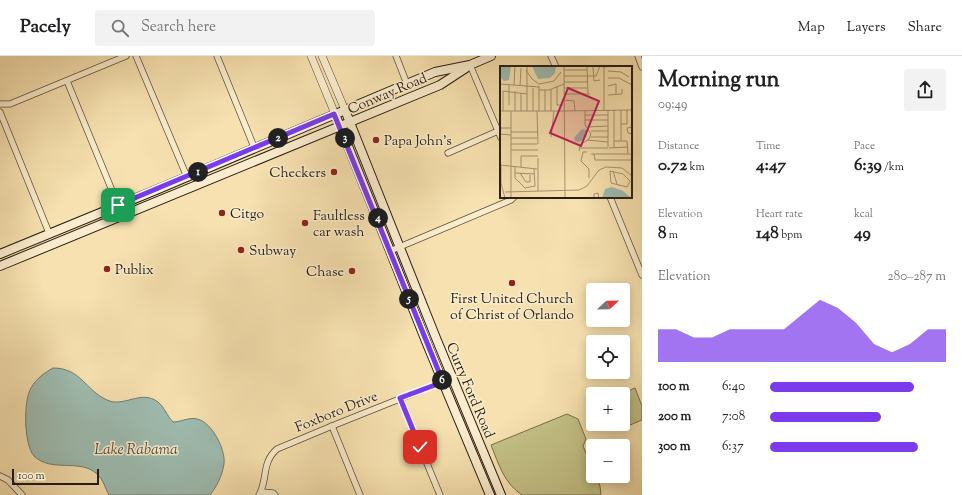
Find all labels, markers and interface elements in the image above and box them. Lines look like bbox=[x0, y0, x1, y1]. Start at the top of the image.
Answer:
search box bbox=[95, 10, 375, 46]
text: Pacely bbox=[20, 14, 71, 41]
icon: search bbox=[109, 17, 131, 39]
text: Search here bbox=[141, 17, 216, 38]
text: Map bbox=[798, 18, 825, 38]
text: Layers bbox=[847, 18, 885, 38]
text: Share bbox=[907, 18, 942, 38]
text: Morning run bbox=[658, 65, 780, 97]
inset map bbox=[500, 66, 632, 198]
street label: Conway Road bbox=[345, 69, 431, 121]
button: share bbox=[904, 69, 946, 111]
text: 09:49 bbox=[658, 96, 687, 114]
pin: 2 bbox=[268, 128, 288, 148]
pin: 3 bbox=[335, 128, 355, 148]
text: 2 bbox=[275, 130, 281, 146]
text: 3 bbox=[343, 130, 347, 146]
place label: Papa John's bbox=[384, 132, 452, 152]
marker: Papa John's bbox=[371, 135, 381, 145]
text: Distance bbox=[658, 138, 699, 154]
text: Time bbox=[756, 138, 780, 154]
text: Pace bbox=[854, 138, 875, 154]
text: 0.72 bbox=[658, 154, 687, 178]
text: 4:47 bbox=[756, 154, 786, 178]
text: 6:39 bbox=[854, 154, 882, 178]
text: km bbox=[687, 159, 705, 175]
text: /km bbox=[882, 159, 904, 175]
pin: 1 bbox=[188, 162, 208, 182]
text: 1 bbox=[196, 164, 200, 180]
place label: Checkers bbox=[269, 164, 326, 184]
marker: Checkers bbox=[329, 167, 339, 177]
pin bbox=[101, 188, 135, 222]
icon: arrive bbox=[107, 194, 129, 216]
place label: Citgo bbox=[230, 205, 265, 225]
text: Elevation bbox=[658, 206, 703, 222]
text: Heart rate bbox=[756, 206, 803, 222]
text: kcal bbox=[854, 206, 873, 222]
place label: Faultless car wash bbox=[313, 207, 365, 243]
marker: Citgo bbox=[217, 208, 227, 218]
pin: 4 bbox=[368, 208, 388, 228]
text: 4 bbox=[375, 210, 381, 226]
marker: Faultless car wash bbox=[300, 218, 310, 228]
text: 8 bbox=[658, 222, 667, 246]
text: 148 bbox=[756, 222, 779, 246]
text: 49 bbox=[854, 222, 871, 246]
text: m bbox=[667, 227, 678, 243]
text: bpm bbox=[779, 227, 802, 243]
place label: Subway bbox=[249, 242, 296, 262]
marker: Subway bbox=[236, 245, 246, 255]
place label: Publix bbox=[115, 261, 154, 281]
place label: Chase bbox=[306, 263, 344, 283]
marker: Publix bbox=[102, 264, 112, 274]
marker: Chase bbox=[347, 266, 357, 276]
text: Elevation bbox=[658, 268, 711, 286]
text: 280–287 m bbox=[888, 268, 946, 286]
marker: First United Church of Christ of Orlando bbox=[507, 278, 517, 288]
north arrow bbox=[586, 283, 630, 327]
map controls bbox=[586, 283, 630, 483]
pin: 5 bbox=[399, 289, 419, 309]
place label: First United Church of Christ of Orlando bbox=[450, 290, 574, 326]
text: 5 bbox=[407, 291, 411, 307]
button: locate bbox=[586, 335, 630, 379]
street label: Curry Ford Road bbox=[440, 340, 498, 442]
pin: 6 bbox=[432, 370, 452, 390]
text: 6 bbox=[439, 372, 445, 388]
text: 100 m bbox=[658, 378, 690, 396]
text: 6:40 bbox=[722, 378, 745, 396]
street label: Foxboro Drive bbox=[292, 387, 381, 439]
button: + bbox=[586, 387, 630, 431]
text: 200 m bbox=[658, 408, 691, 426]
text: 7:08 bbox=[722, 408, 745, 426]
pin bbox=[403, 430, 437, 464]
icon: check bbox=[409, 436, 431, 458]
text: 300 m bbox=[658, 438, 690, 456]
text: 6:37 bbox=[722, 438, 743, 456]
button: − bbox=[586, 439, 630, 483]
water label: Lake Rabama bbox=[94, 440, 178, 461]
scale bar bbox=[12, 467, 99, 486]
text: 100 m bbox=[18, 468, 45, 484]

